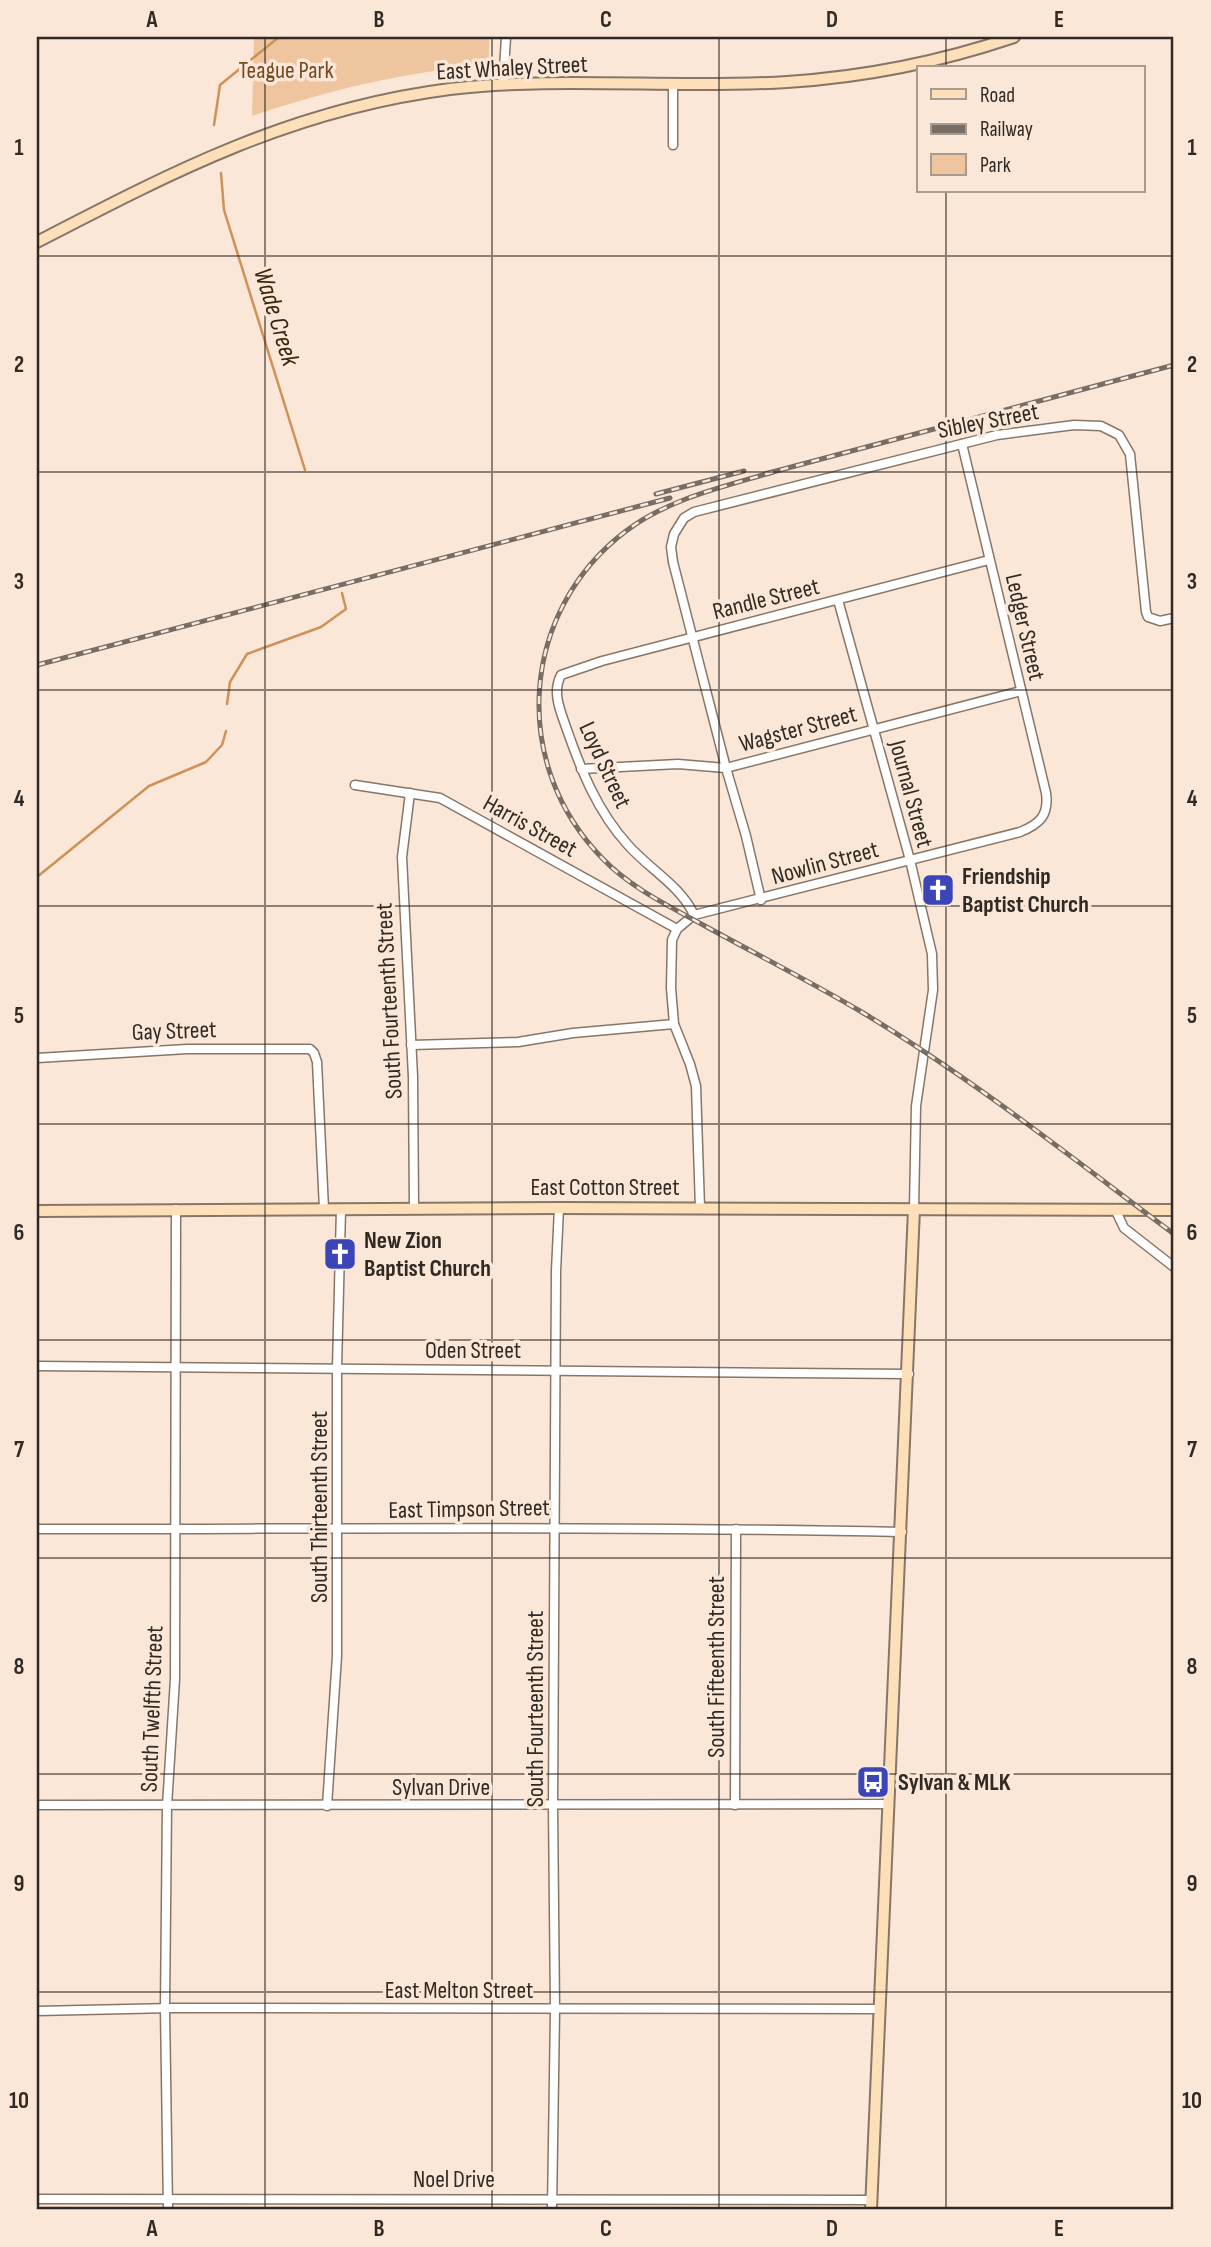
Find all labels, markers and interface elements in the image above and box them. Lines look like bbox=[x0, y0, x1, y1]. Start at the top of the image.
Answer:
text: A bbox=[146, 6, 159, 34]
text: B bbox=[374, 6, 385, 34]
text: C bbox=[600, 6, 612, 34]
text: D bbox=[826, 6, 838, 34]
text: E bbox=[1054, 6, 1064, 34]
street label: East Whaley Street bbox=[436, 50, 588, 86]
park label: Teague Park bbox=[238, 56, 334, 85]
legend bbox=[917, 66, 1144, 192]
text: Road bbox=[980, 83, 1015, 108]
text: Railway bbox=[980, 117, 1033, 142]
text: 1 bbox=[14, 134, 24, 162]
text: 1 bbox=[1187, 134, 1197, 162]
text: Park bbox=[980, 153, 1011, 178]
water label: Wade Creek bbox=[246, 264, 306, 371]
text: 2 bbox=[14, 351, 24, 379]
text: 2 bbox=[1187, 351, 1197, 379]
street label: Sibley Street bbox=[935, 397, 1041, 445]
text: 3 bbox=[14, 568, 24, 596]
text: 3 bbox=[1187, 568, 1197, 596]
street label: Ledger Street bbox=[999, 571, 1051, 683]
street label: Randle Street bbox=[710, 572, 822, 626]
street label: Wagster Street bbox=[736, 699, 860, 759]
street label: Loyd Street bbox=[572, 717, 638, 813]
street label: Journal Street bbox=[882, 736, 939, 851]
text: 4 bbox=[14, 785, 25, 813]
text: 4 bbox=[1187, 785, 1198, 813]
street label: Harris Street bbox=[478, 788, 582, 864]
street label: Nowlin Street bbox=[768, 835, 882, 891]
place label: Friendship Baptist Church bbox=[962, 862, 1089, 919]
church icon: Friendship Baptist Church bbox=[919, 871, 957, 909]
street label: South Fourteenth Street bbox=[369, 902, 409, 1100]
text: 5 bbox=[14, 1002, 24, 1030]
text: 5 bbox=[1187, 1002, 1197, 1030]
street label: Gay Street bbox=[131, 1015, 217, 1047]
street label: East Cotton Street bbox=[530, 1173, 680, 1202]
text: 6 bbox=[14, 1219, 24, 1247]
text: 6 bbox=[1187, 1219, 1197, 1247]
place label: New Zion Baptist Church bbox=[364, 1226, 491, 1283]
church icon: New Zion Baptist Church bbox=[321, 1235, 359, 1273]
street label: Oden Street bbox=[425, 1336, 521, 1365]
street label: South Thirteenth Street bbox=[305, 1411, 334, 1603]
text: 7 bbox=[14, 1436, 24, 1464]
text: 7 bbox=[1187, 1436, 1197, 1464]
street label: East Timpson Street bbox=[388, 1493, 550, 1525]
street label: South Fifteenth Street bbox=[702, 1576, 731, 1758]
street label: South Fourteenth Street bbox=[521, 1611, 550, 1807]
street label: South Twelfth Street bbox=[135, 1625, 169, 1793]
text: 8 bbox=[14, 1653, 25, 1681]
text: 8 bbox=[1187, 1653, 1198, 1681]
bus stop icon: Sylvan & MLK bbox=[854, 1763, 892, 1801]
place label: Sylvan & MLK bbox=[898, 1768, 1011, 1797]
street label: Sylvan Drive bbox=[392, 1773, 490, 1802]
text: 9 bbox=[14, 1870, 24, 1898]
text: 9 bbox=[1187, 1870, 1197, 1898]
street label: East Melton Street bbox=[385, 1976, 533, 2005]
text: 10 bbox=[9, 2087, 29, 2115]
text: 10 bbox=[1182, 2087, 1202, 2115]
street label: Noel Drive bbox=[413, 2165, 495, 2194]
text: A bbox=[146, 2215, 159, 2243]
text: B bbox=[374, 2215, 385, 2243]
text: C bbox=[600, 2215, 612, 2243]
text: D bbox=[826, 2215, 838, 2243]
text: E bbox=[1054, 2215, 1064, 2243]

